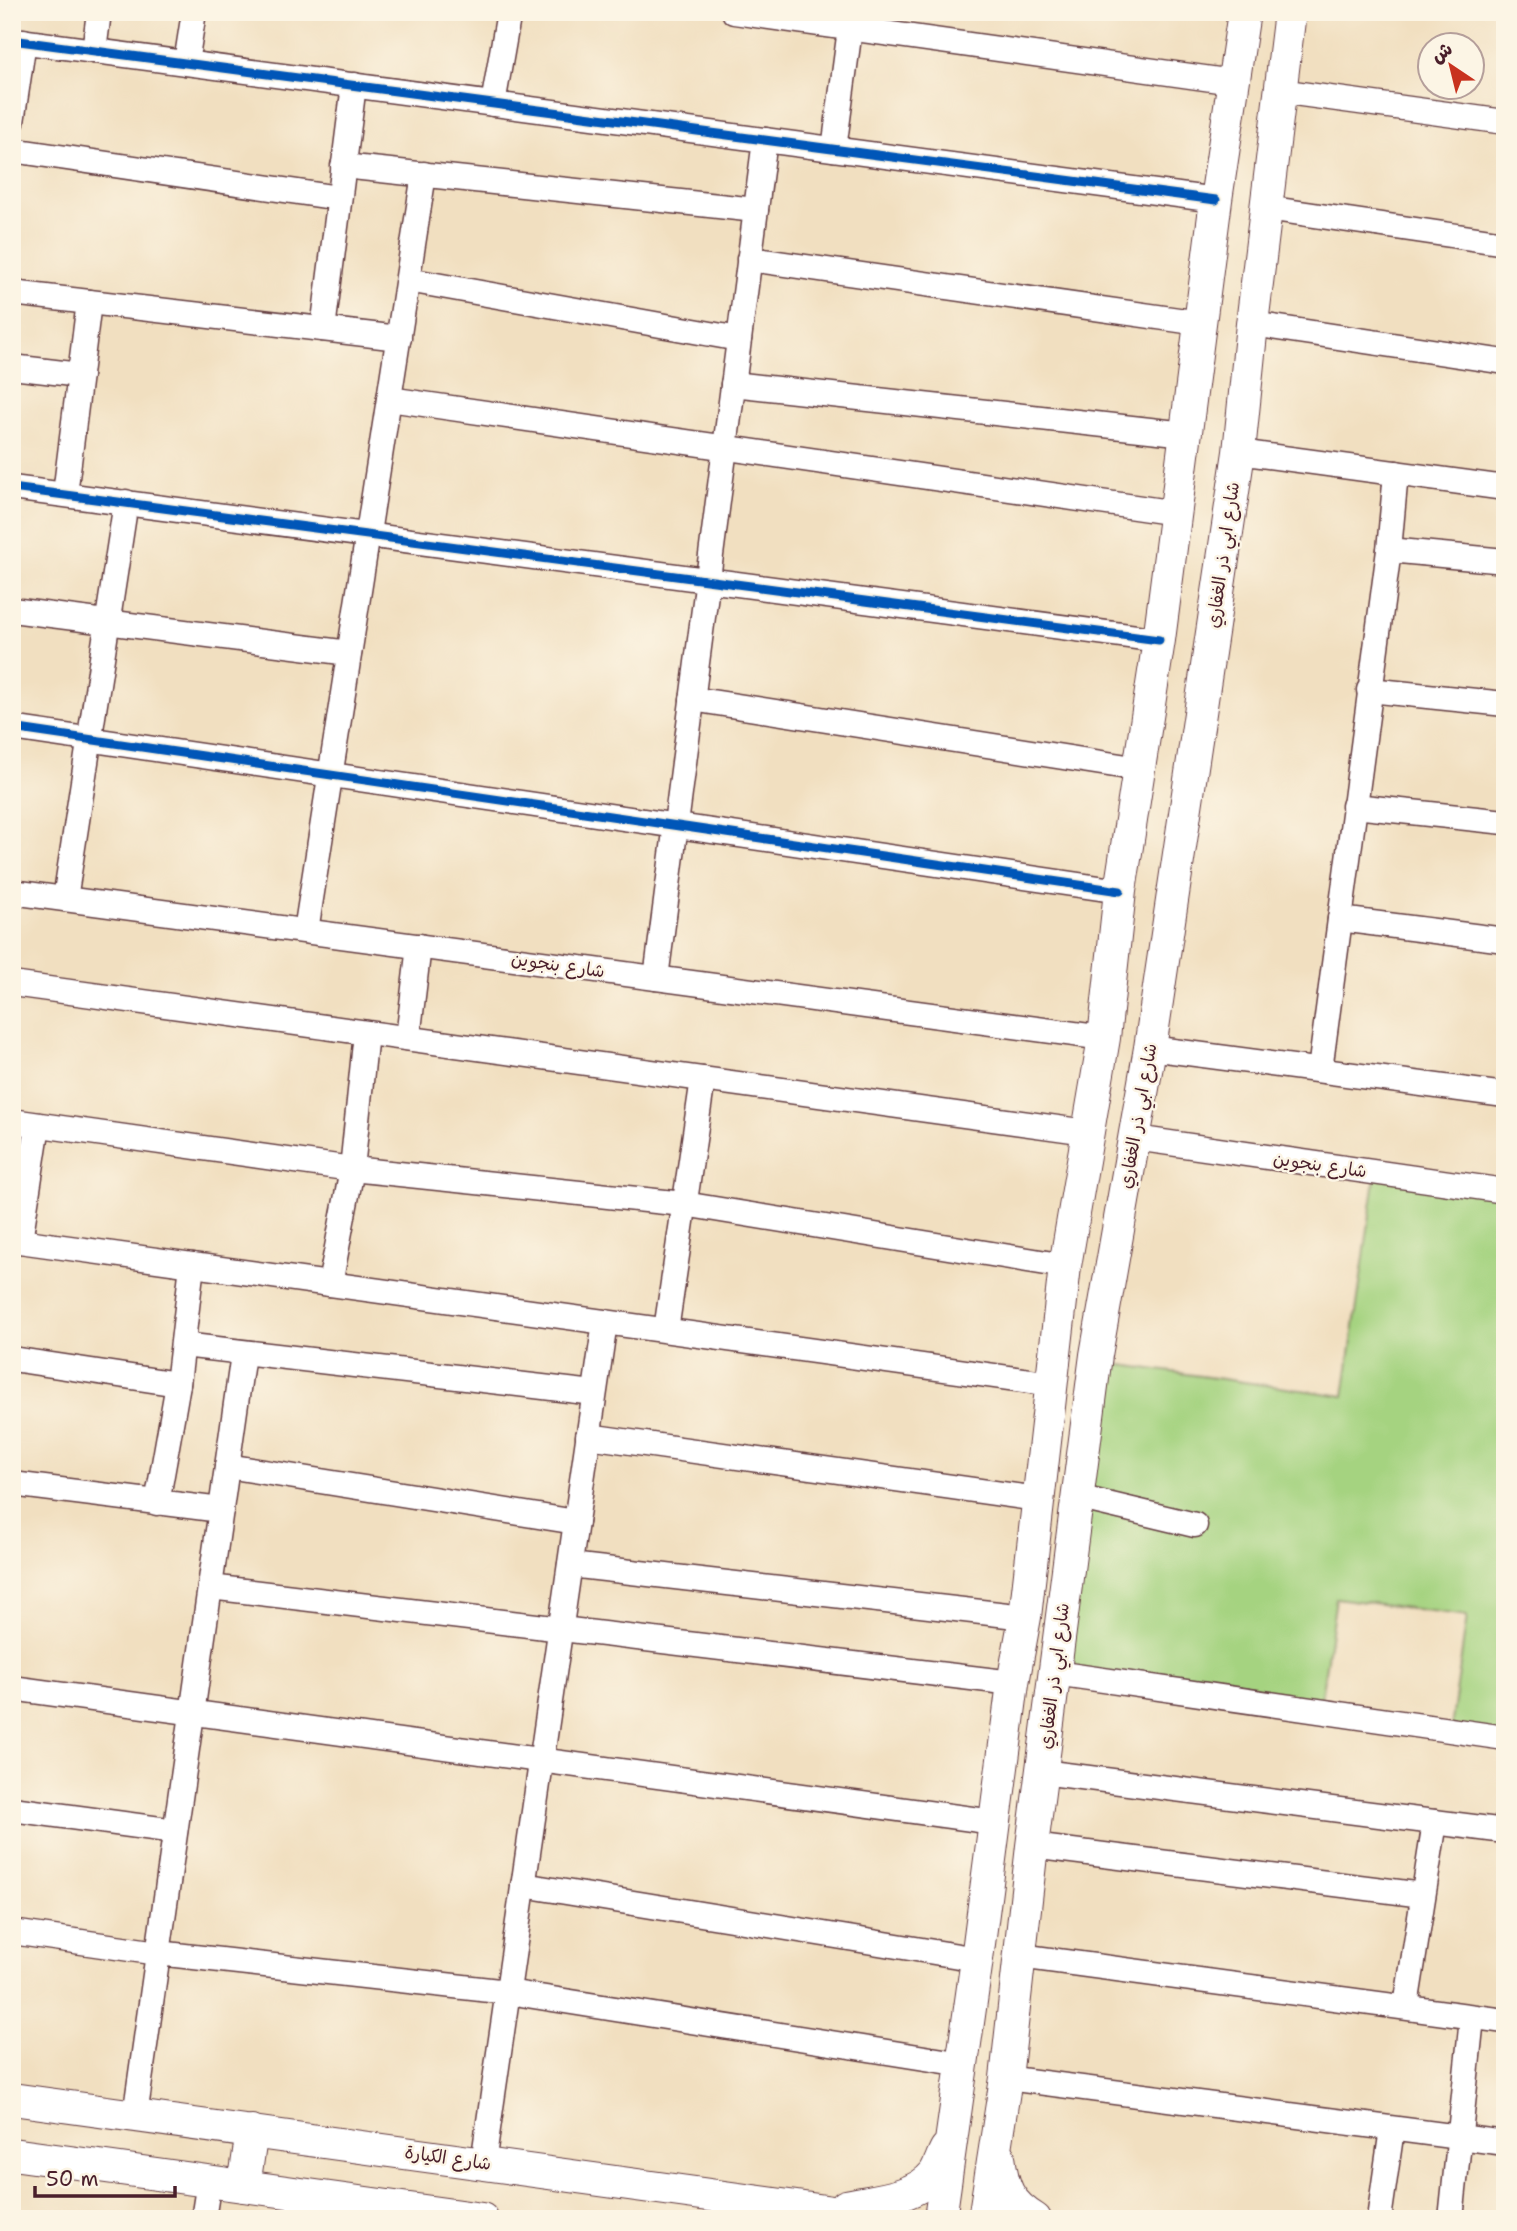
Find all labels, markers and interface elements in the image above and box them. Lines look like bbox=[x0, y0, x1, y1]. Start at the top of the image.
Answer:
north arrow bbox=[1416, 32, 1486, 102]
text: ش bbox=[1426, 36, 1457, 69]
street label: شارع ابي ذر الغفاري bbox=[1201, 480, 1249, 630]
street label: شارع بنجوين bbox=[510, 947, 606, 983]
street label: شارع ابي ذر الغفاري bbox=[1113, 1041, 1167, 1191]
street label: شارع بنجوين bbox=[1272, 1147, 1368, 1183]
street label: شارع ابي ذر الغفاري bbox=[1033, 1601, 1079, 1751]
street label: شارع الكيارة bbox=[403, 2140, 493, 2176]
scale bar bbox=[35, 2154, 175, 2198]
text: 50 m bbox=[46, 2165, 99, 2193]

